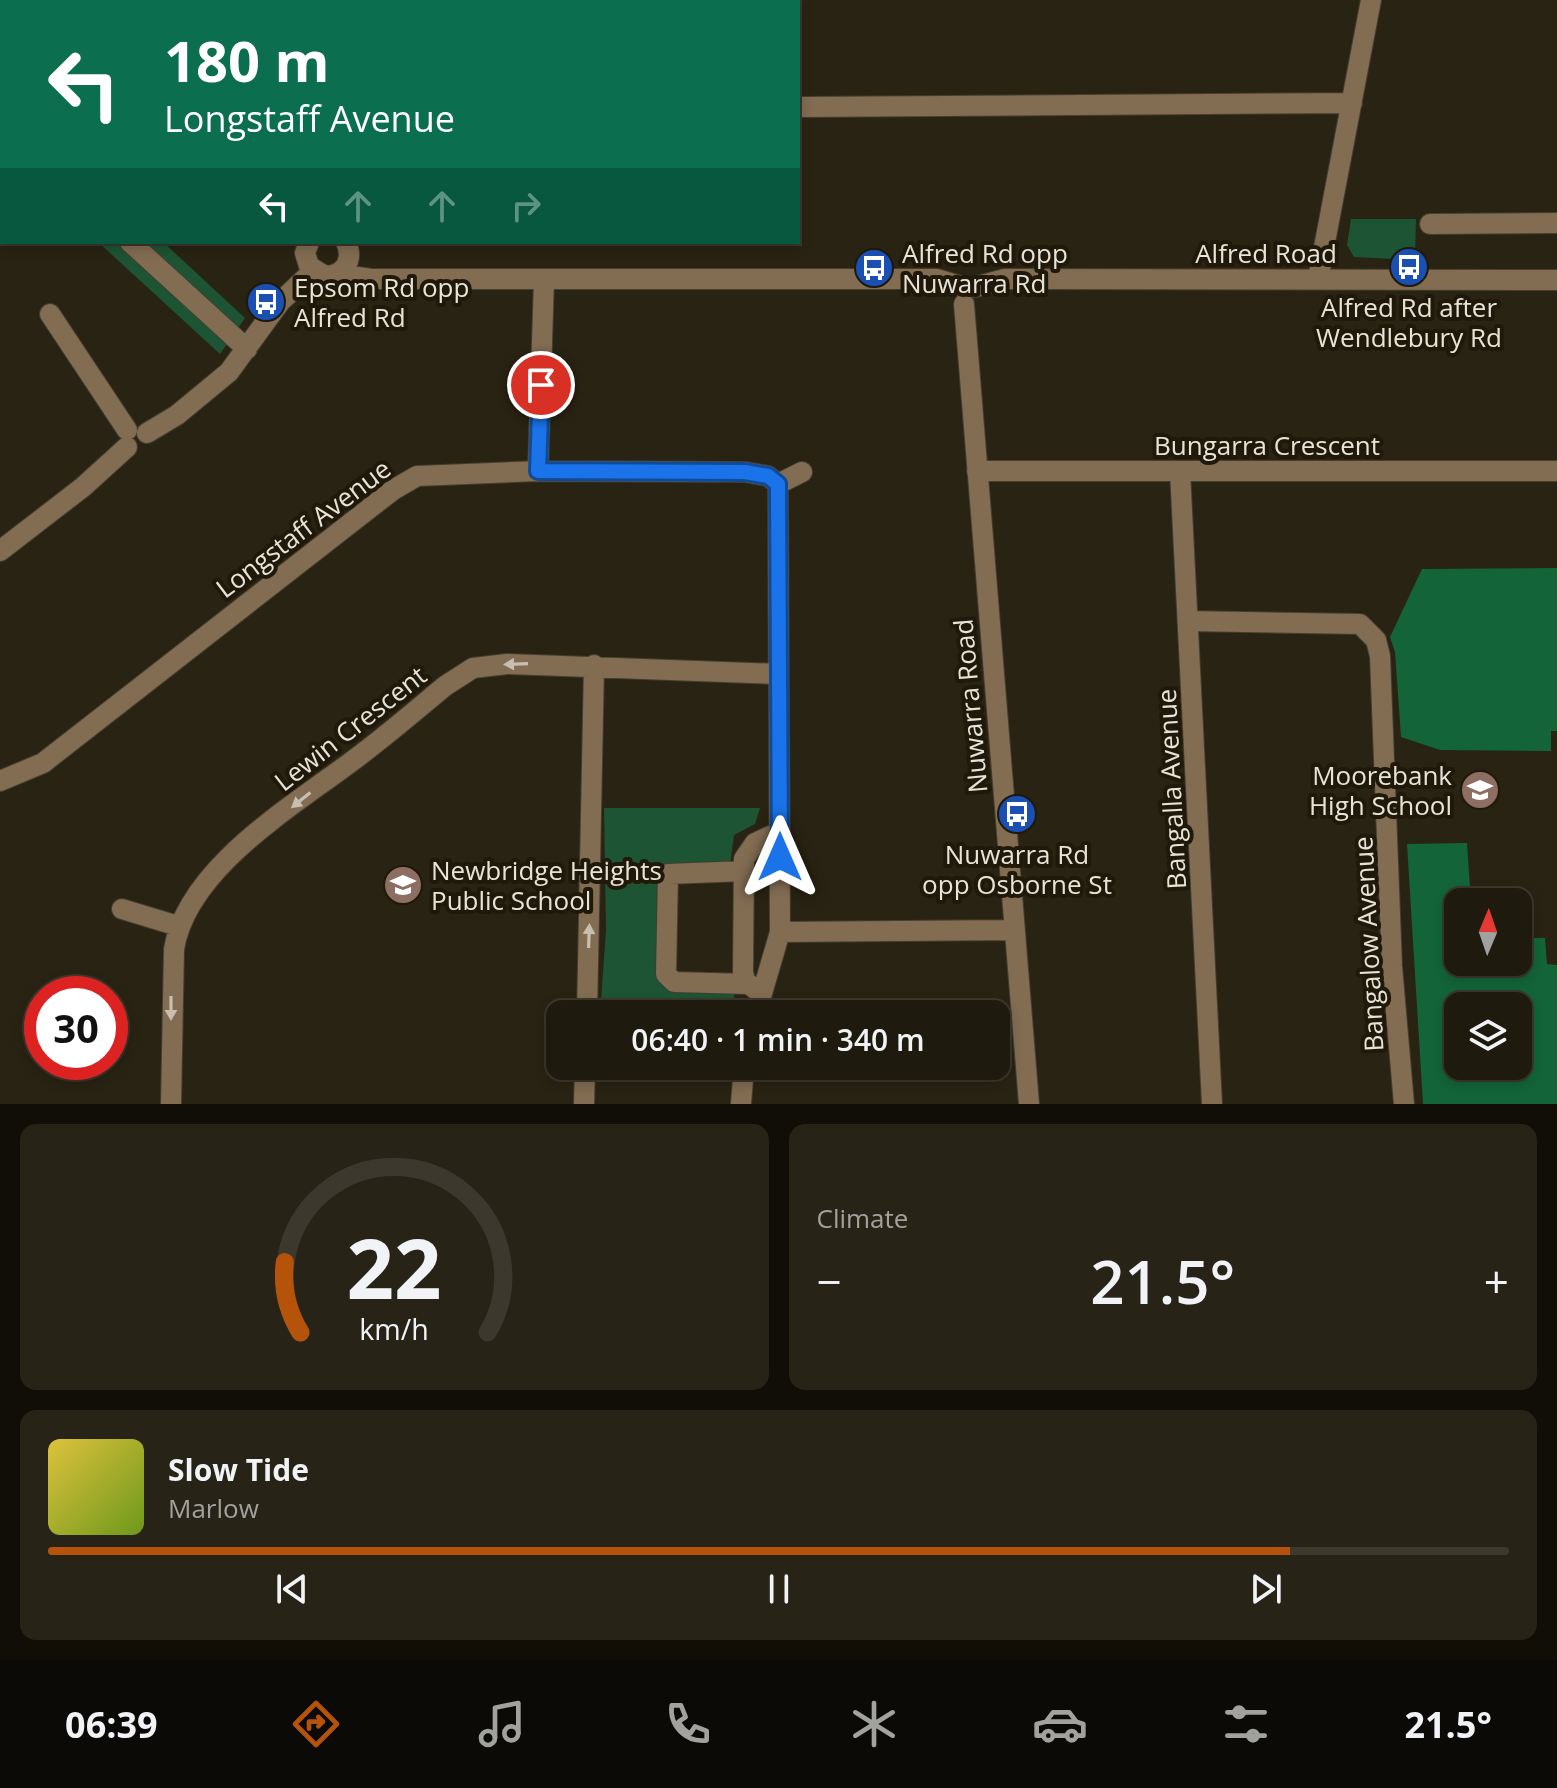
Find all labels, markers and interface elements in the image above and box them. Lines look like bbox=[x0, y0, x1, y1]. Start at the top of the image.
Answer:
text: 180 m bbox=[164, 22, 330, 98]
icon: left bbox=[32, 32, 136, 136]
text: Longstaff Avenue bbox=[164, 94, 455, 143]
icon: left bbox=[252, 184, 296, 228]
icon: ahead bbox=[336, 184, 380, 228]
icon: ahead bbox=[420, 184, 464, 228]
icon: right bbox=[504, 184, 548, 228]
place label: Alfred Rd opp Nuwarra Rd bbox=[902, 235, 1068, 301]
street label: Alfred Road bbox=[1195, 235, 1337, 271]
bus stop icon: Alfred Rd after Wendlebury Rd bbox=[1388, 246, 1430, 288]
bus stop icon: Alfred Rd opp Nuwarra Rd bbox=[853, 247, 895, 289]
place label: Epsom Rd opp Alfred Rd bbox=[294, 269, 469, 335]
bus stop icon: Epsom Rd opp Alfred Rd bbox=[245, 281, 287, 323]
place label: Alfred Rd after Wendlebury Rd bbox=[1316, 289, 1502, 355]
pin bbox=[507, 351, 575, 419]
icon: arrive bbox=[519, 363, 563, 407]
street label: Bungarra Crescent bbox=[1154, 427, 1380, 463]
street label: Longstaff Avenue bbox=[208, 450, 398, 606]
street label: Nuwarra Road bbox=[944, 617, 996, 795]
street label: Lewin Crescent bbox=[266, 657, 434, 799]
one-way arrow bbox=[503, 658, 528, 671]
street label: Bangalla Avenue bbox=[1148, 688, 1194, 890]
place label: Moorebank High School bbox=[1309, 757, 1452, 823]
school or university icon: Moorebank High School bbox=[1459, 769, 1501, 811]
one-way arrow bbox=[291, 791, 311, 807]
bus stop icon: Nuwarra Rd opp Osborne St bbox=[996, 793, 1038, 835]
position arrow bbox=[738, 815, 822, 899]
place label: Nuwarra Rd opp Osborne St bbox=[922, 836, 1112, 902]
street label: Bangalow Avenue bbox=[1344, 836, 1392, 1052]
place label: Newbridge Heights Public School bbox=[431, 852, 662, 918]
school or university icon: Newbridge Heights Public School bbox=[382, 864, 424, 906]
north arrow bbox=[1444, 888, 1532, 976]
map controls bbox=[1444, 888, 1532, 1080]
one-way arrow bbox=[582, 923, 595, 948]
speed limit sign: 30 bbox=[24, 976, 128, 1080]
button: layers bbox=[1444, 992, 1532, 1080]
one-way arrow bbox=[165, 996, 177, 1021]
text: 06:40 · 1 min · 340 m bbox=[631, 1019, 925, 1060]
text: Climate bbox=[817, 1200, 908, 1236]
text: 22 bbox=[347, 1210, 442, 1323]
text: 21.5° bbox=[1090, 1240, 1235, 1322]
text: − bbox=[817, 1251, 842, 1311]
text: + bbox=[1484, 1251, 1509, 1311]
text: km/h bbox=[360, 1309, 429, 1348]
text: Slow Tide bbox=[168, 1449, 309, 1490]
text: Marlow bbox=[168, 1490, 259, 1526]
icon: previous bbox=[270, 1567, 314, 1611]
icon: pause bbox=[757, 1567, 801, 1611]
icon: next bbox=[1244, 1567, 1288, 1611]
icon: directions bbox=[288, 1696, 344, 1752]
icon: music bbox=[474, 1696, 530, 1752]
icon: phone bbox=[660, 1696, 716, 1752]
icon: climate bbox=[846, 1696, 902, 1752]
icon: car bbox=[1032, 1696, 1088, 1752]
icon: filters bbox=[1218, 1696, 1274, 1752]
text: 06:39 bbox=[65, 1700, 158, 1749]
text: 21.5° bbox=[1404, 1700, 1492, 1749]

